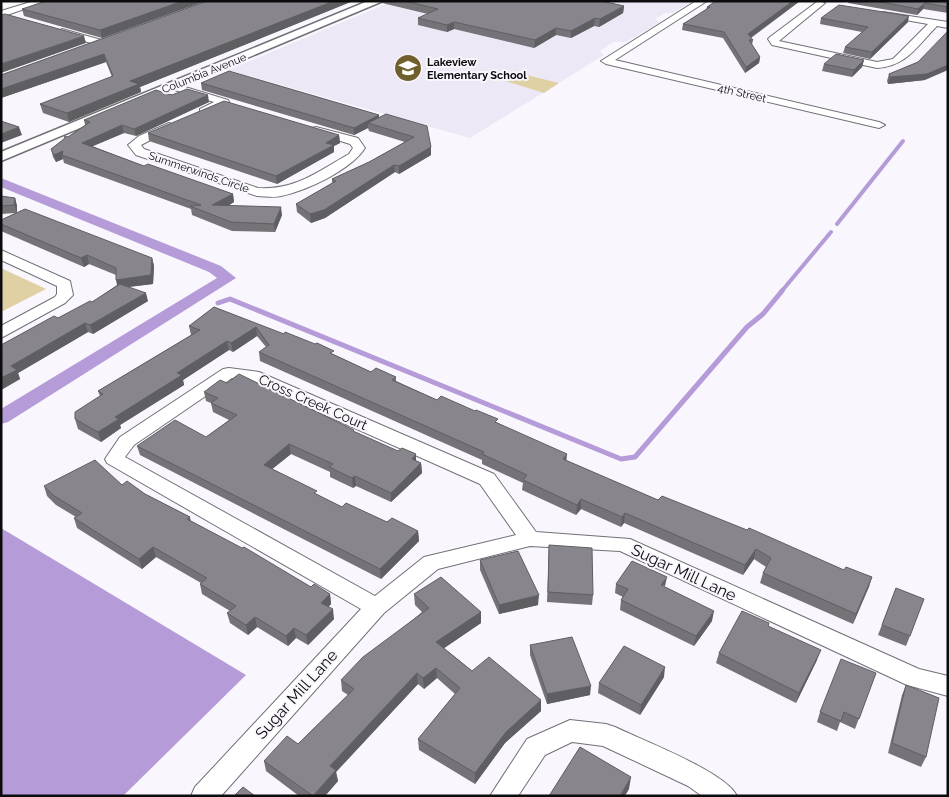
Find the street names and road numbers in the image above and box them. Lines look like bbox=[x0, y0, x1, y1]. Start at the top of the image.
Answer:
street label: Columbia Avenue bbox=[160, 50, 249, 96]
street label: 4th Street bbox=[716, 82, 768, 105]
street label: Summerwinds Circle bbox=[147, 149, 251, 196]
street label: Cross Creek Court bbox=[256, 371, 370, 433]
street label: Sugar Mill Lane bbox=[628, 540, 739, 605]
street label: Sugar Mill Lane bbox=[251, 646, 341, 743]

